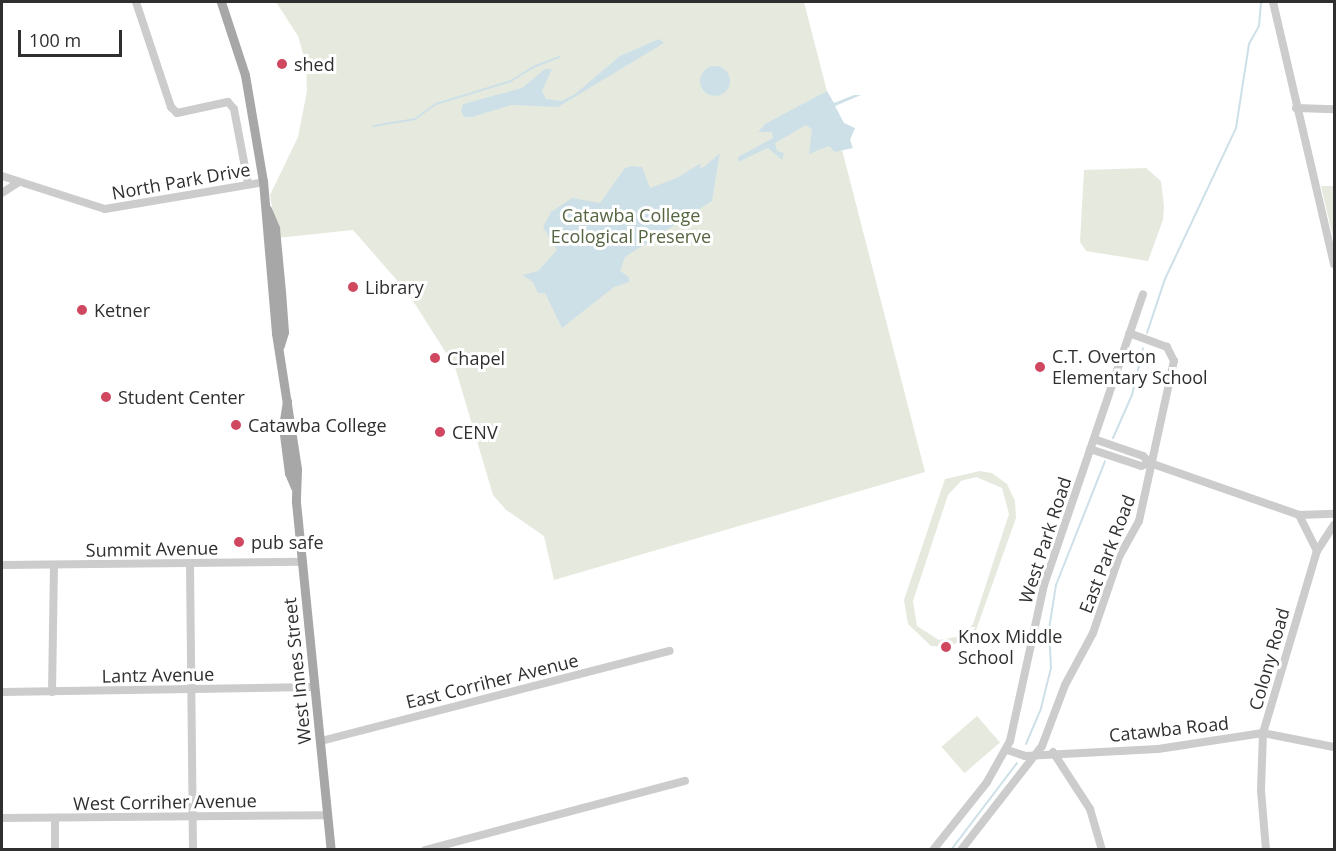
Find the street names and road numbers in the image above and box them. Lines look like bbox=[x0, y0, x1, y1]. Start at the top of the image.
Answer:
street label: North Park Drive bbox=[110, 158, 252, 204]
street label: West Park Road bbox=[1014, 474, 1076, 606]
street label: East Park Road bbox=[1075, 492, 1139, 616]
street label: Summit Avenue bbox=[86, 537, 218, 561]
street label: West Innes Street bbox=[279, 597, 315, 745]
street label: Colony Road bbox=[1244, 605, 1294, 713]
street label: East Corriher Avenue bbox=[404, 649, 580, 713]
street label: Lantz Avenue bbox=[102, 663, 214, 687]
street label: Catawba Road bbox=[1108, 712, 1230, 746]
street label: West Corriher Avenue bbox=[73, 790, 257, 814]

